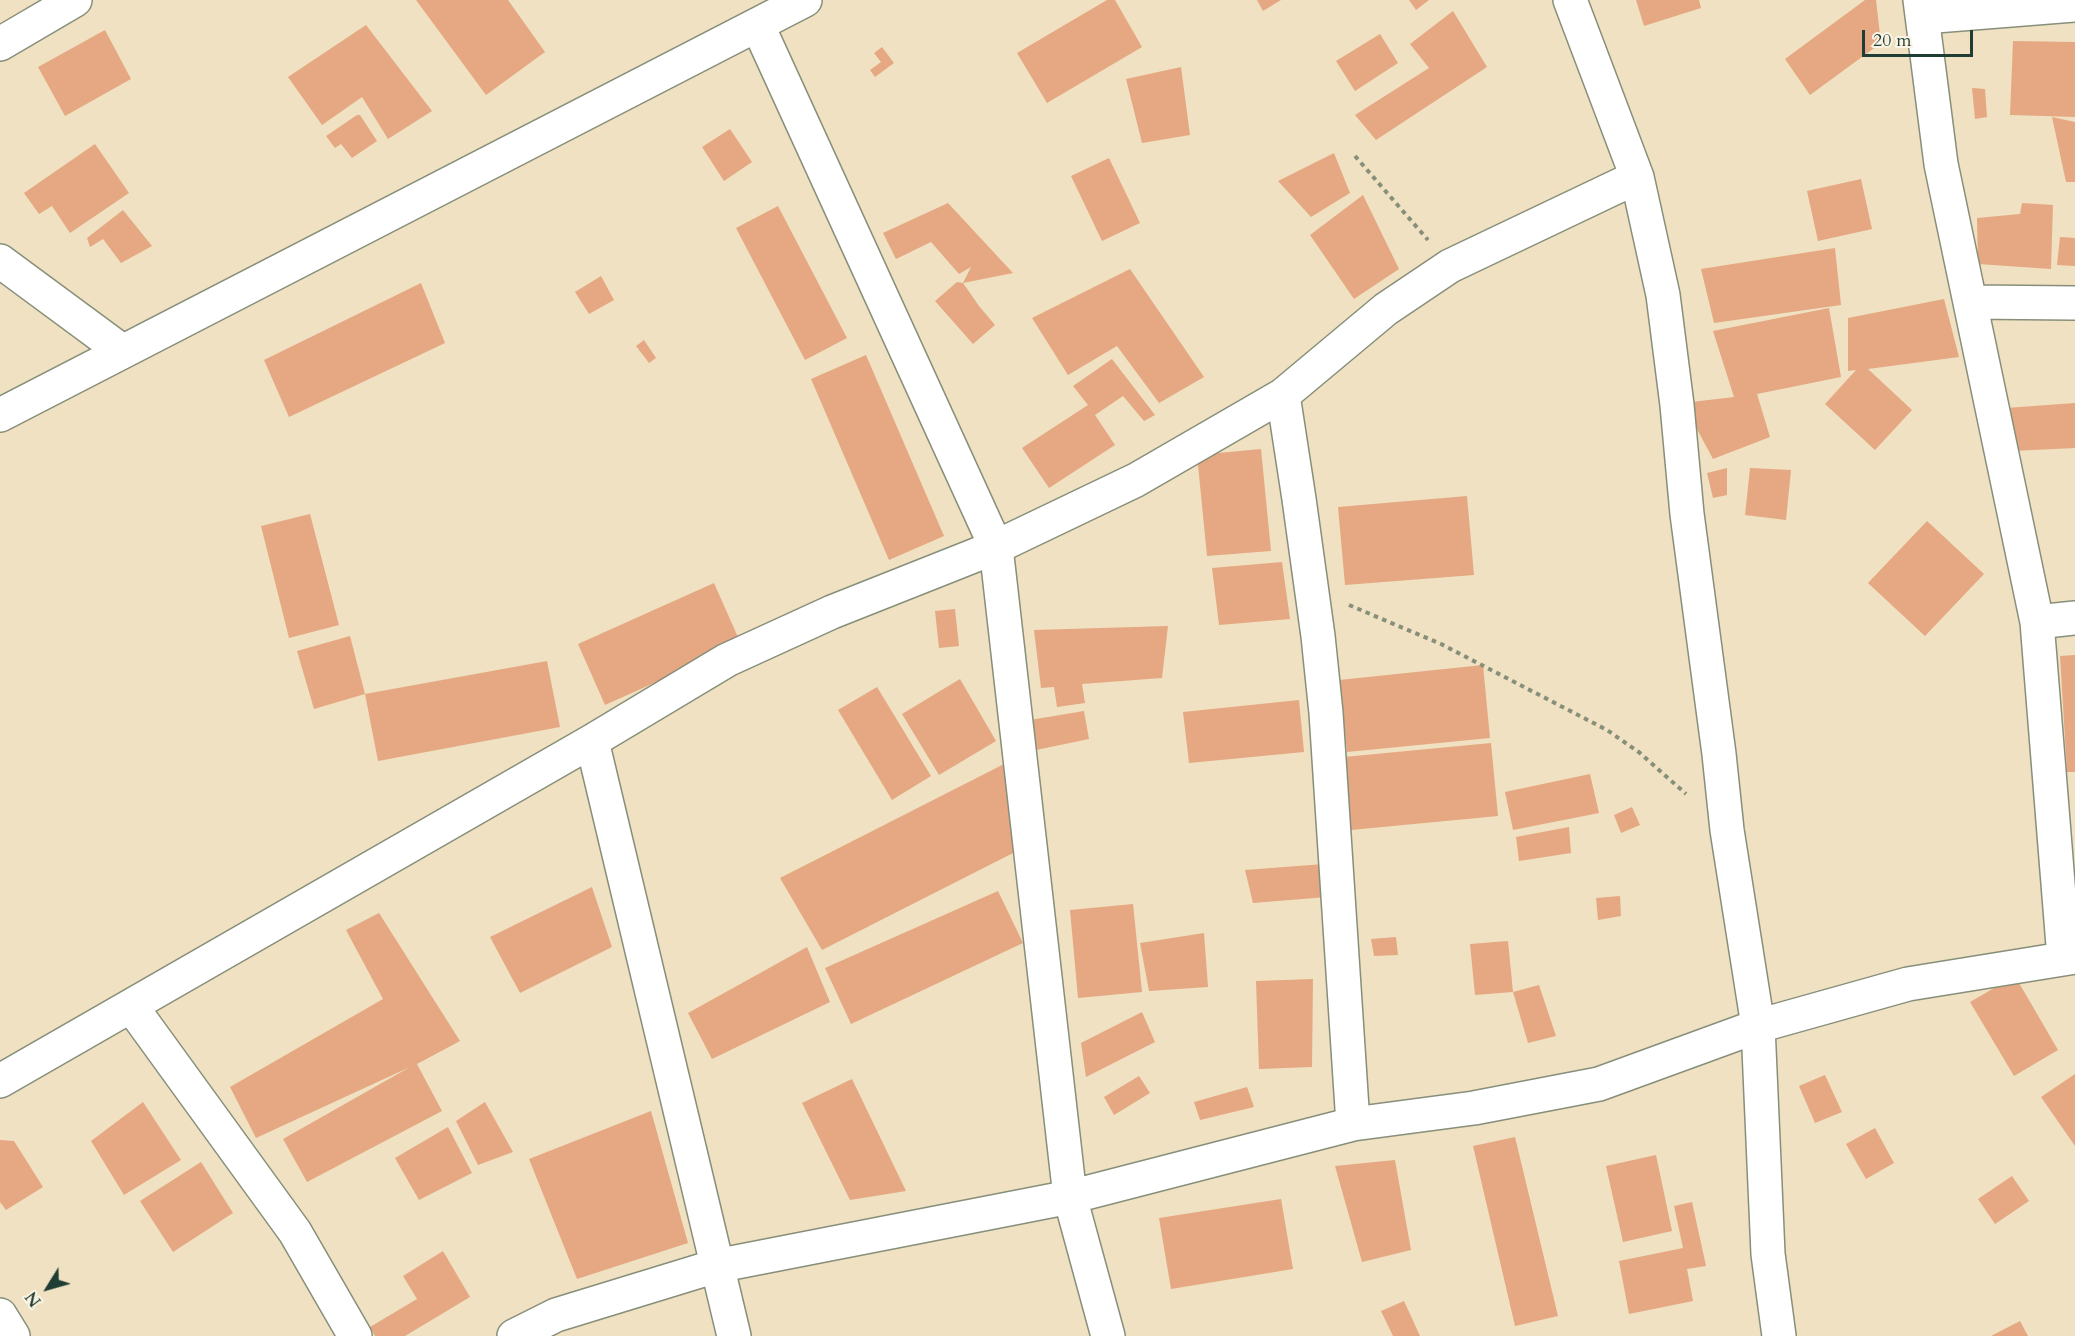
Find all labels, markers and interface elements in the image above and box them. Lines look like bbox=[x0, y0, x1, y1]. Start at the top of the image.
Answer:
scale bar bbox=[1865, 18, 1976, 56]
text: 20 m bbox=[1873, 28, 1912, 53]
north arrow bbox=[18, 1258, 78, 1318]
text: N bbox=[21, 1287, 47, 1311]

